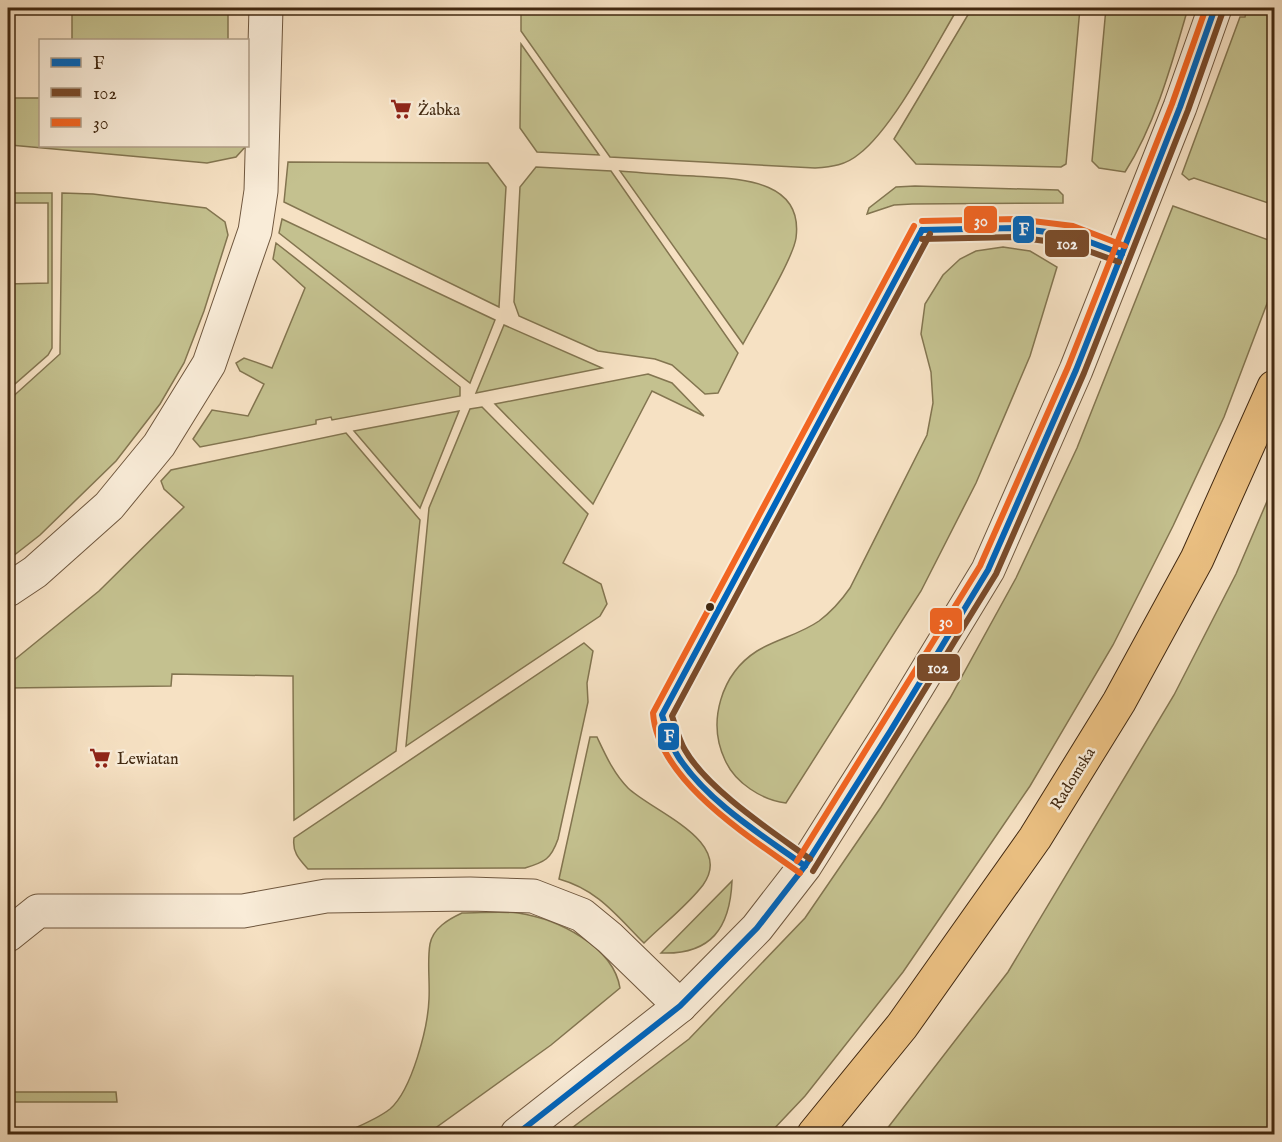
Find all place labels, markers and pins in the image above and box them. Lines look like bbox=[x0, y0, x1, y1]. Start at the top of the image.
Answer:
supermarket icon: Żabka bbox=[389, 97, 413, 121]
place label: Żabka bbox=[418, 99, 460, 121]
unlabelled marker bbox=[704, 601, 716, 613]
supermarket icon: Lewiatan bbox=[88, 746, 112, 770]
place label: Lewiatan bbox=[117, 750, 179, 770]

